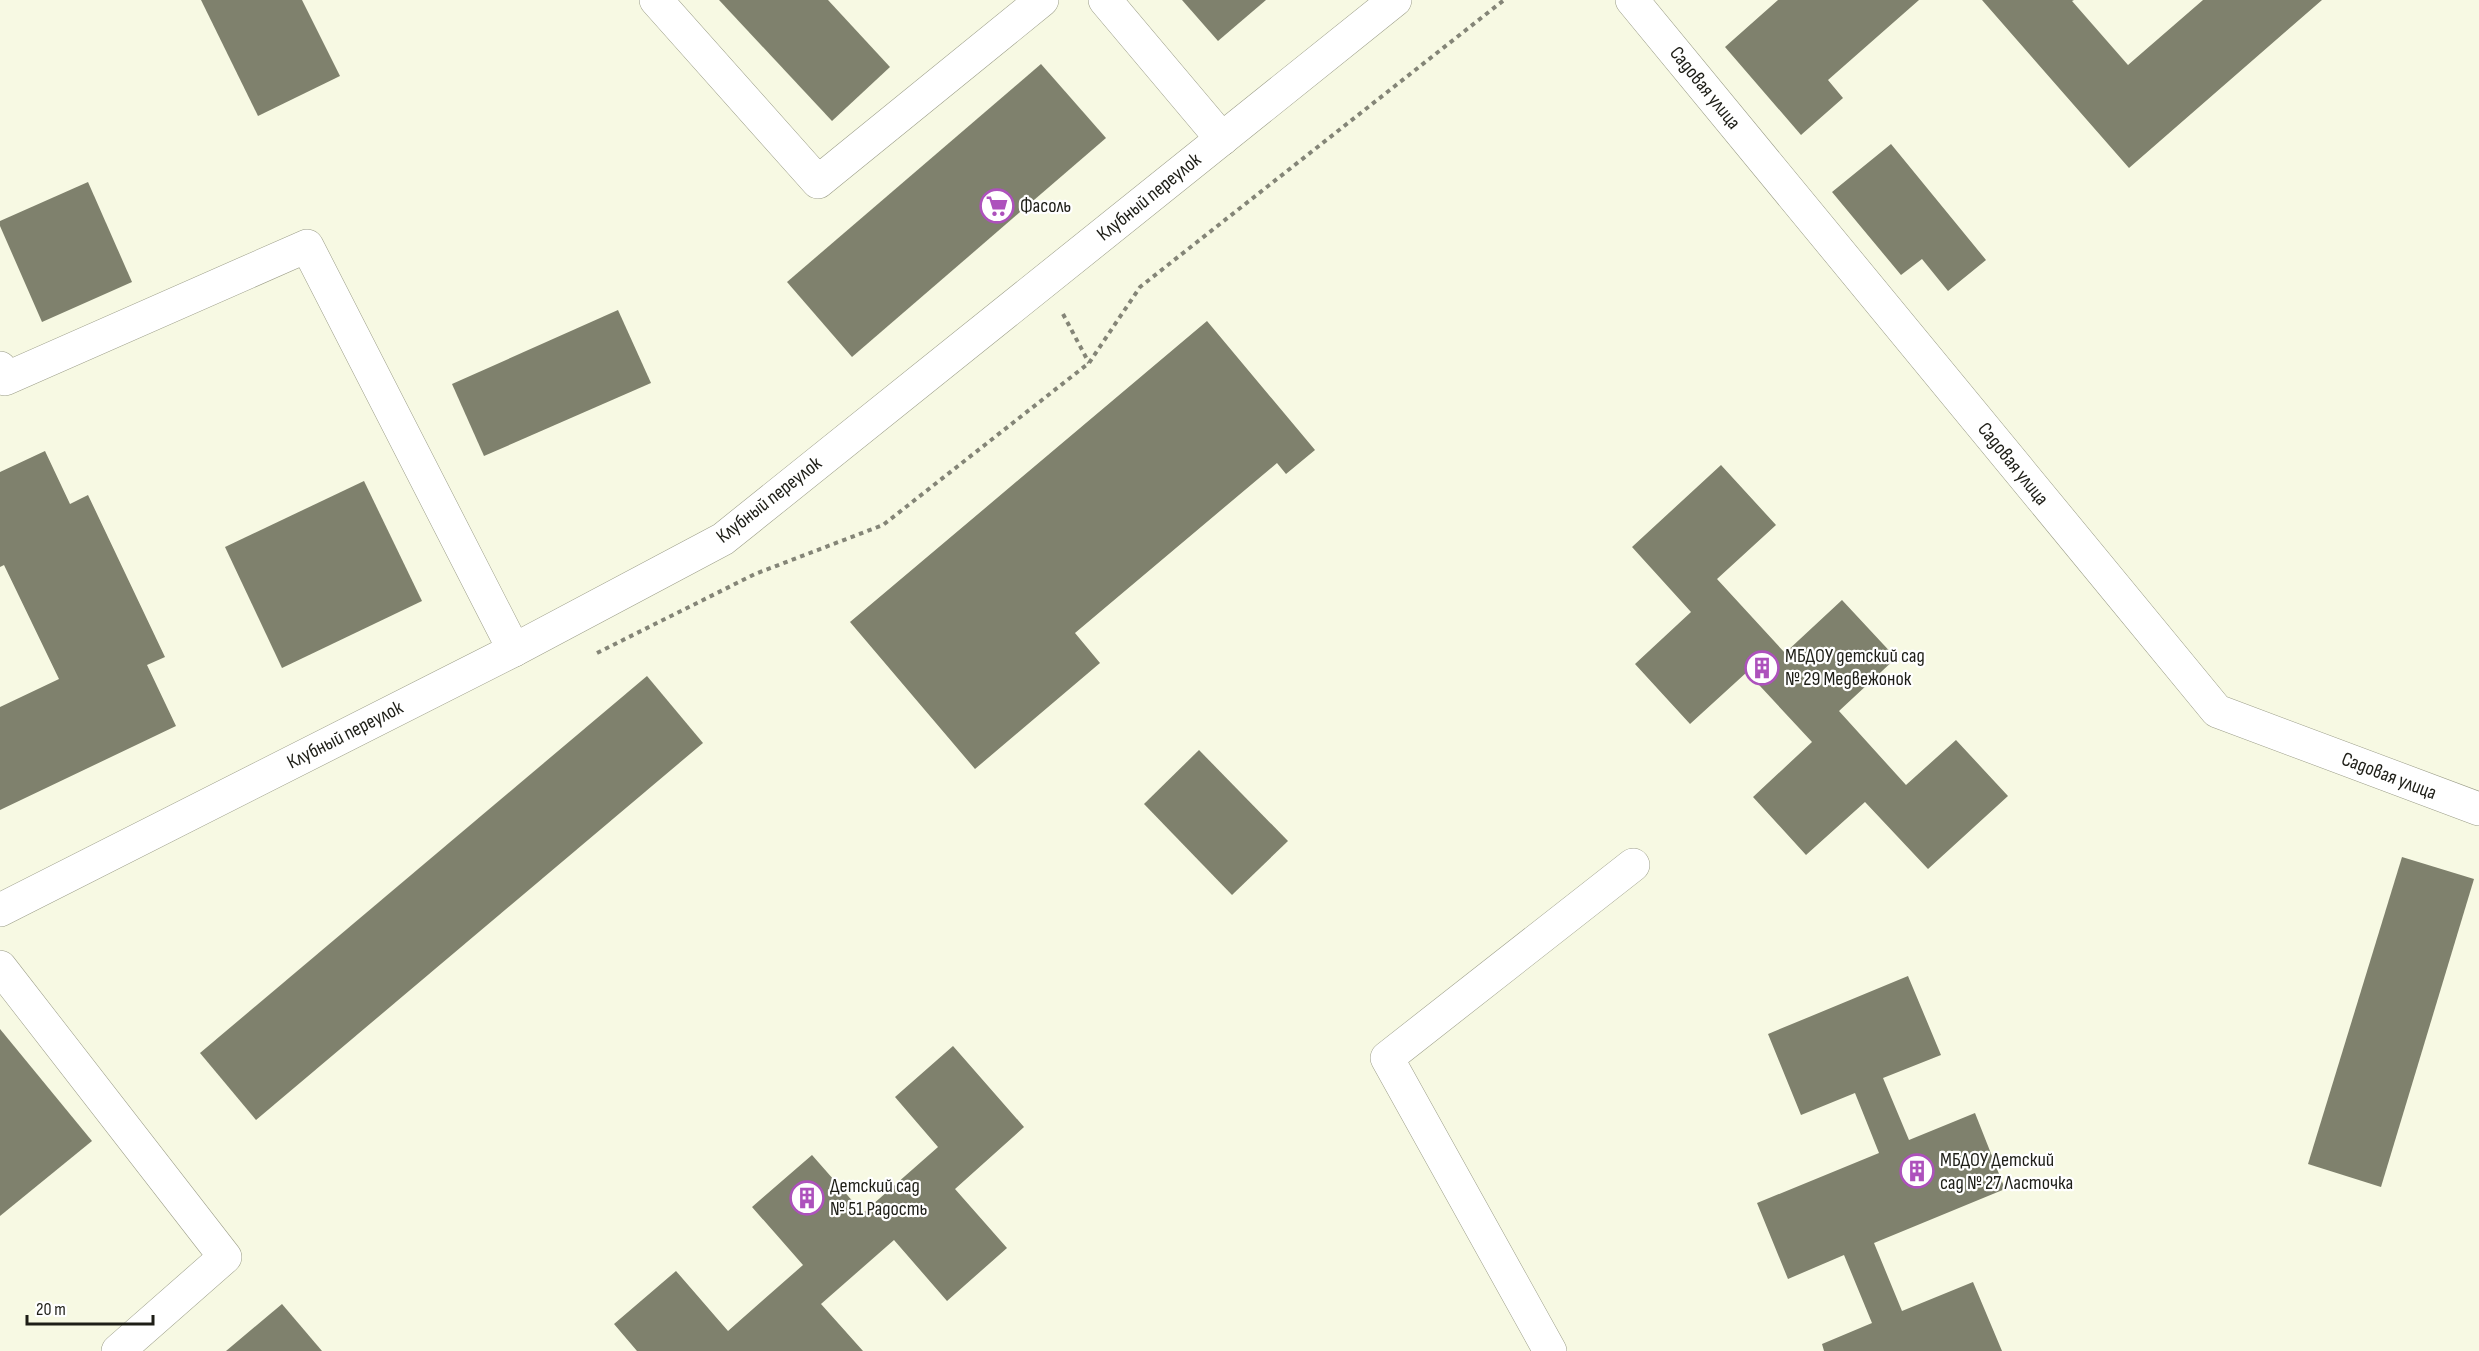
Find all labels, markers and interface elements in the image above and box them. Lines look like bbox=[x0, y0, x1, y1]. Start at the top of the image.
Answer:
street label: Садовая улица bbox=[1664, 42, 1746, 134]
street label: Клубный переулок bbox=[1092, 148, 1206, 246]
supermarket icon: Фасоль bbox=[979, 188, 1015, 224]
place label: Фасоль bbox=[1020, 194, 1071, 218]
street label: Садовая улица bbox=[1972, 418, 2054, 510]
street label: Клубный переулок bbox=[712, 451, 827, 548]
place label: МБДОУ детский сад № 29 Медвежонок bbox=[1785, 644, 1925, 691]
building icon: МБДОУ детский сад № 29 Медвежонок bbox=[1744, 650, 1780, 686]
street label: Клубный переулок bbox=[283, 695, 407, 774]
street label: Садовая улица bbox=[2338, 747, 2440, 805]
place label: МБДОУ Детский сад № 27 Ласточка bbox=[1940, 1148, 2073, 1195]
building icon: МБДОУ Детский сад № 27 Ласточка bbox=[1899, 1153, 1935, 1189]
place label: Детский сад № 51 Радость bbox=[830, 1174, 928, 1221]
building icon: Детский сад № 51 Радость bbox=[789, 1180, 825, 1216]
scale bar bbox=[27, 1288, 153, 1326]
text: 20 m bbox=[36, 1299, 66, 1320]

